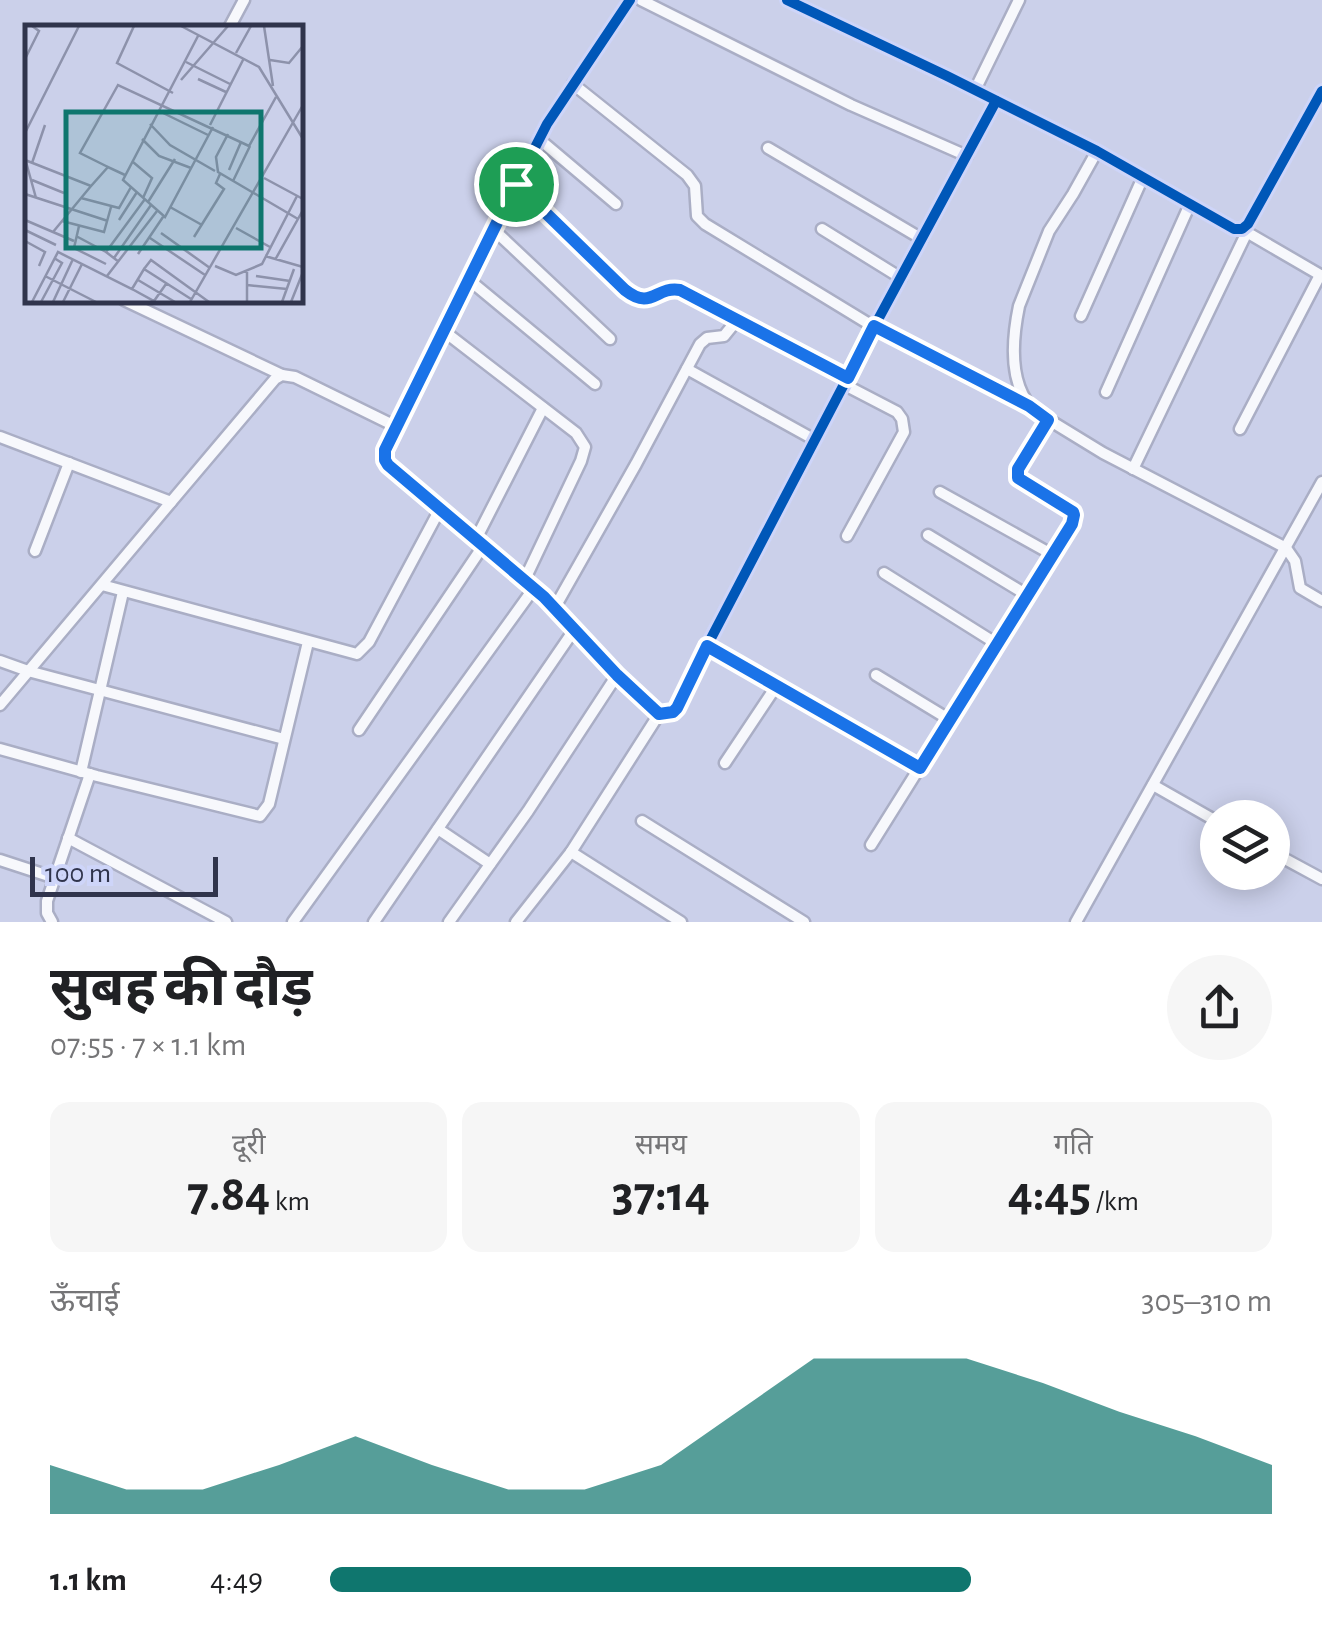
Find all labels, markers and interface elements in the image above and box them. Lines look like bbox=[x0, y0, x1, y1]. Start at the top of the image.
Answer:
inset map bbox=[25, 25, 302, 302]
pin bbox=[474, 142, 559, 227]
icon: arrive bbox=[489, 157, 544, 212]
map controls bbox=[1200, 800, 1290, 890]
button: layers bbox=[1200, 800, 1290, 890]
scale bar bbox=[30, 852, 218, 896]
text: 100 m bbox=[45, 860, 111, 888]
button: share bbox=[1167, 955, 1272, 1060]
text: सुबह की दौड़ bbox=[50, 961, 313, 1016]
text: 07:55 · 7 × 1.1 km bbox=[50, 1029, 246, 1061]
text: दूरी bbox=[232, 1132, 265, 1160]
text: समय bbox=[635, 1132, 687, 1160]
text: गति bbox=[1054, 1132, 1093, 1160]
text: 7.84 bbox=[187, 1170, 270, 1220]
text: 37:14 bbox=[612, 1170, 710, 1220]
text: 4:45 bbox=[1008, 1170, 1091, 1220]
text: km bbox=[270, 1188, 310, 1216]
text: /km bbox=[1091, 1188, 1139, 1216]
text: ऊँचाई bbox=[50, 1285, 119, 1317]
text: 305–310 m bbox=[1141, 1285, 1272, 1317]
text: 1.1 km bbox=[50, 1564, 127, 1596]
text: 4:49 bbox=[210, 1564, 263, 1596]

